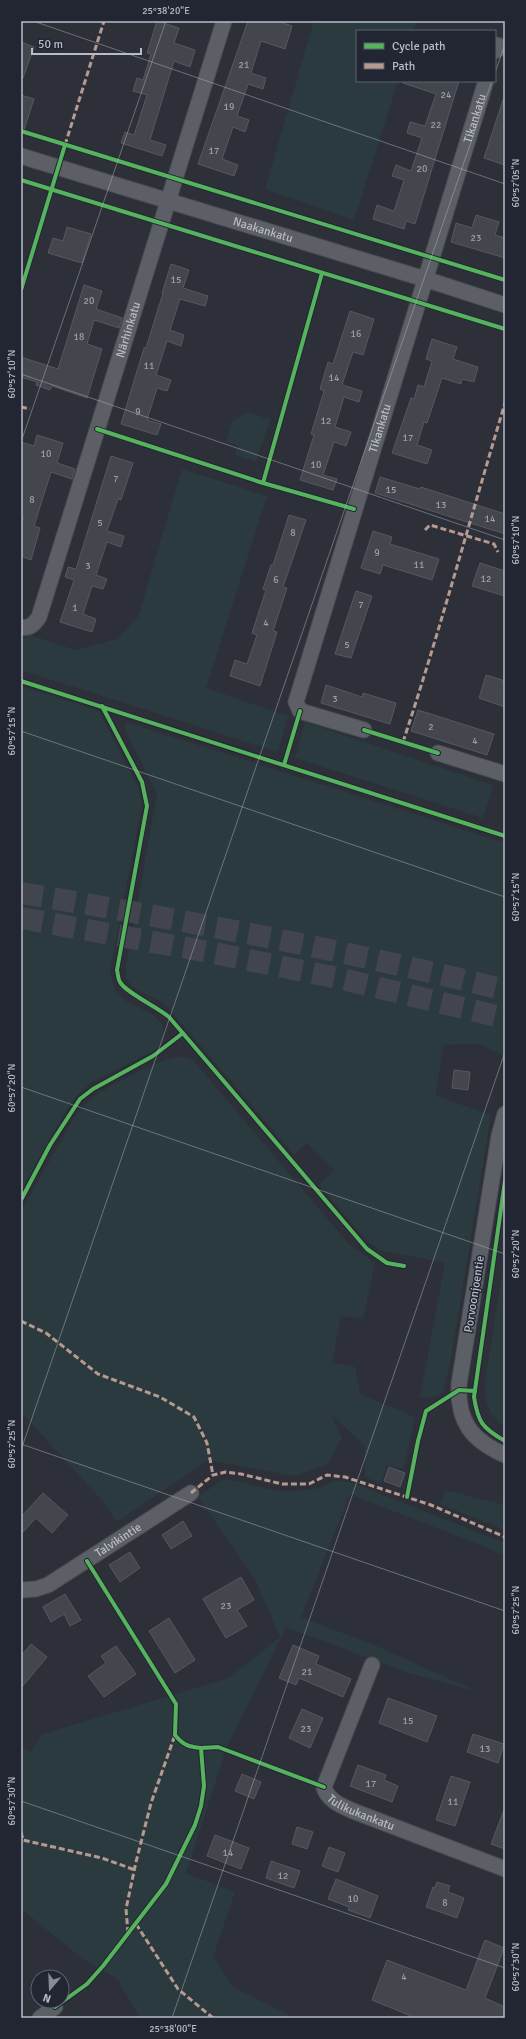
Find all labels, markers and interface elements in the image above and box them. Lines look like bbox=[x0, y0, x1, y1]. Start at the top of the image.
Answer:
text: 25°38'20"E bbox=[142, 5, 190, 17]
scale bar bbox=[32, 30, 141, 56]
legend bbox=[356, 30, 496, 82]
text: 50 m bbox=[38, 37, 63, 52]
text: Cycle path bbox=[392, 39, 445, 54]
house number: 21 bbox=[239, 59, 249, 71]
text: Path bbox=[392, 59, 415, 74]
house number: 24 bbox=[441, 89, 452, 101]
street label: Tikankatu bbox=[460, 92, 490, 145]
house number: 19 bbox=[224, 101, 234, 113]
house number: 22 bbox=[431, 119, 441, 131]
house number: 17 bbox=[209, 145, 219, 157]
text: 60°57'05"N bbox=[510, 159, 522, 207]
house number: 20 bbox=[417, 163, 427, 175]
street label: Naakankatu bbox=[231, 214, 295, 246]
house number: 23 bbox=[471, 232, 481, 244]
house number: 15 bbox=[171, 274, 181, 286]
house number: 20 bbox=[84, 295, 94, 307]
street label: Närhinkatu bbox=[113, 300, 144, 360]
house number: 16 bbox=[351, 328, 361, 340]
house number: 18 bbox=[74, 331, 84, 343]
text: 60°57'10"N bbox=[6, 350, 18, 398]
house number: 11 bbox=[144, 360, 154, 372]
house number: 14 bbox=[329, 372, 340, 384]
street label: Tikankatu bbox=[366, 402, 395, 455]
house number: 9 bbox=[135, 406, 141, 418]
house number: 12 bbox=[321, 415, 331, 427]
house number: 17 bbox=[403, 432, 413, 444]
house number: 10 bbox=[41, 448, 51, 460]
house number: 10 bbox=[311, 459, 321, 471]
house number: 7 bbox=[113, 473, 119, 485]
house number: 15 bbox=[386, 484, 396, 496]
house number: 8 bbox=[29, 494, 35, 506]
house number: 13 bbox=[436, 499, 446, 511]
house number: 14 bbox=[485, 513, 496, 525]
text: 60°57'10"N bbox=[510, 516, 522, 564]
house number: 5 bbox=[97, 517, 103, 529]
house number: 8 bbox=[290, 527, 296, 539]
house number: 9 bbox=[374, 547, 380, 559]
house number: 11 bbox=[414, 559, 424, 571]
house number: 3 bbox=[85, 560, 91, 572]
house number: 12 bbox=[481, 573, 491, 585]
house number: 6 bbox=[273, 574, 279, 586]
house number: 7 bbox=[358, 599, 364, 611]
house number: 1 bbox=[72, 602, 78, 614]
house number: 4 bbox=[263, 617, 269, 629]
house number: 5 bbox=[344, 639, 350, 651]
house number: 3 bbox=[332, 693, 338, 705]
text: 60°57'15"N bbox=[6, 707, 18, 755]
house number: 2 bbox=[428, 721, 434, 733]
house number: 4 bbox=[472, 735, 478, 747]
text: 60°57'15"N bbox=[510, 873, 522, 921]
text: 60°57'20"N bbox=[6, 1064, 18, 1112]
text: 60°57'20"N bbox=[510, 1230, 522, 1278]
street label: Porvoonjoentie bbox=[461, 1255, 488, 1334]
text: 60°57'25"N bbox=[6, 1420, 18, 1468]
street label: Talvikintie bbox=[92, 1520, 144, 1561]
text: 60°57'25"N bbox=[510, 1586, 522, 1634]
house number: 23 bbox=[221, 1600, 231, 1612]
house number: 21 bbox=[302, 1666, 312, 1678]
house number: 15 bbox=[403, 1715, 413, 1727]
house number: 23 bbox=[301, 1723, 311, 1735]
house number: 13 bbox=[480, 1743, 490, 1755]
text: 60°57'30"N bbox=[6, 1777, 18, 1825]
house number: 17 bbox=[366, 1778, 376, 1790]
street label: Tulikukankatu bbox=[323, 1791, 397, 1834]
house number: 11 bbox=[448, 1796, 458, 1808]
house number: 14 bbox=[223, 1847, 234, 1859]
house number: 12 bbox=[278, 1870, 288, 1882]
house number: 10 bbox=[348, 1893, 358, 1905]
house number: 8 bbox=[442, 1897, 448, 1909]
text: 60°57'30"N bbox=[510, 1943, 522, 1991]
north arrow bbox=[30, 1969, 70, 2009]
house number: 4 bbox=[401, 1971, 407, 1983]
text: N bbox=[41, 1991, 53, 2005]
text: 25°38'00"E bbox=[149, 2023, 197, 2035]

